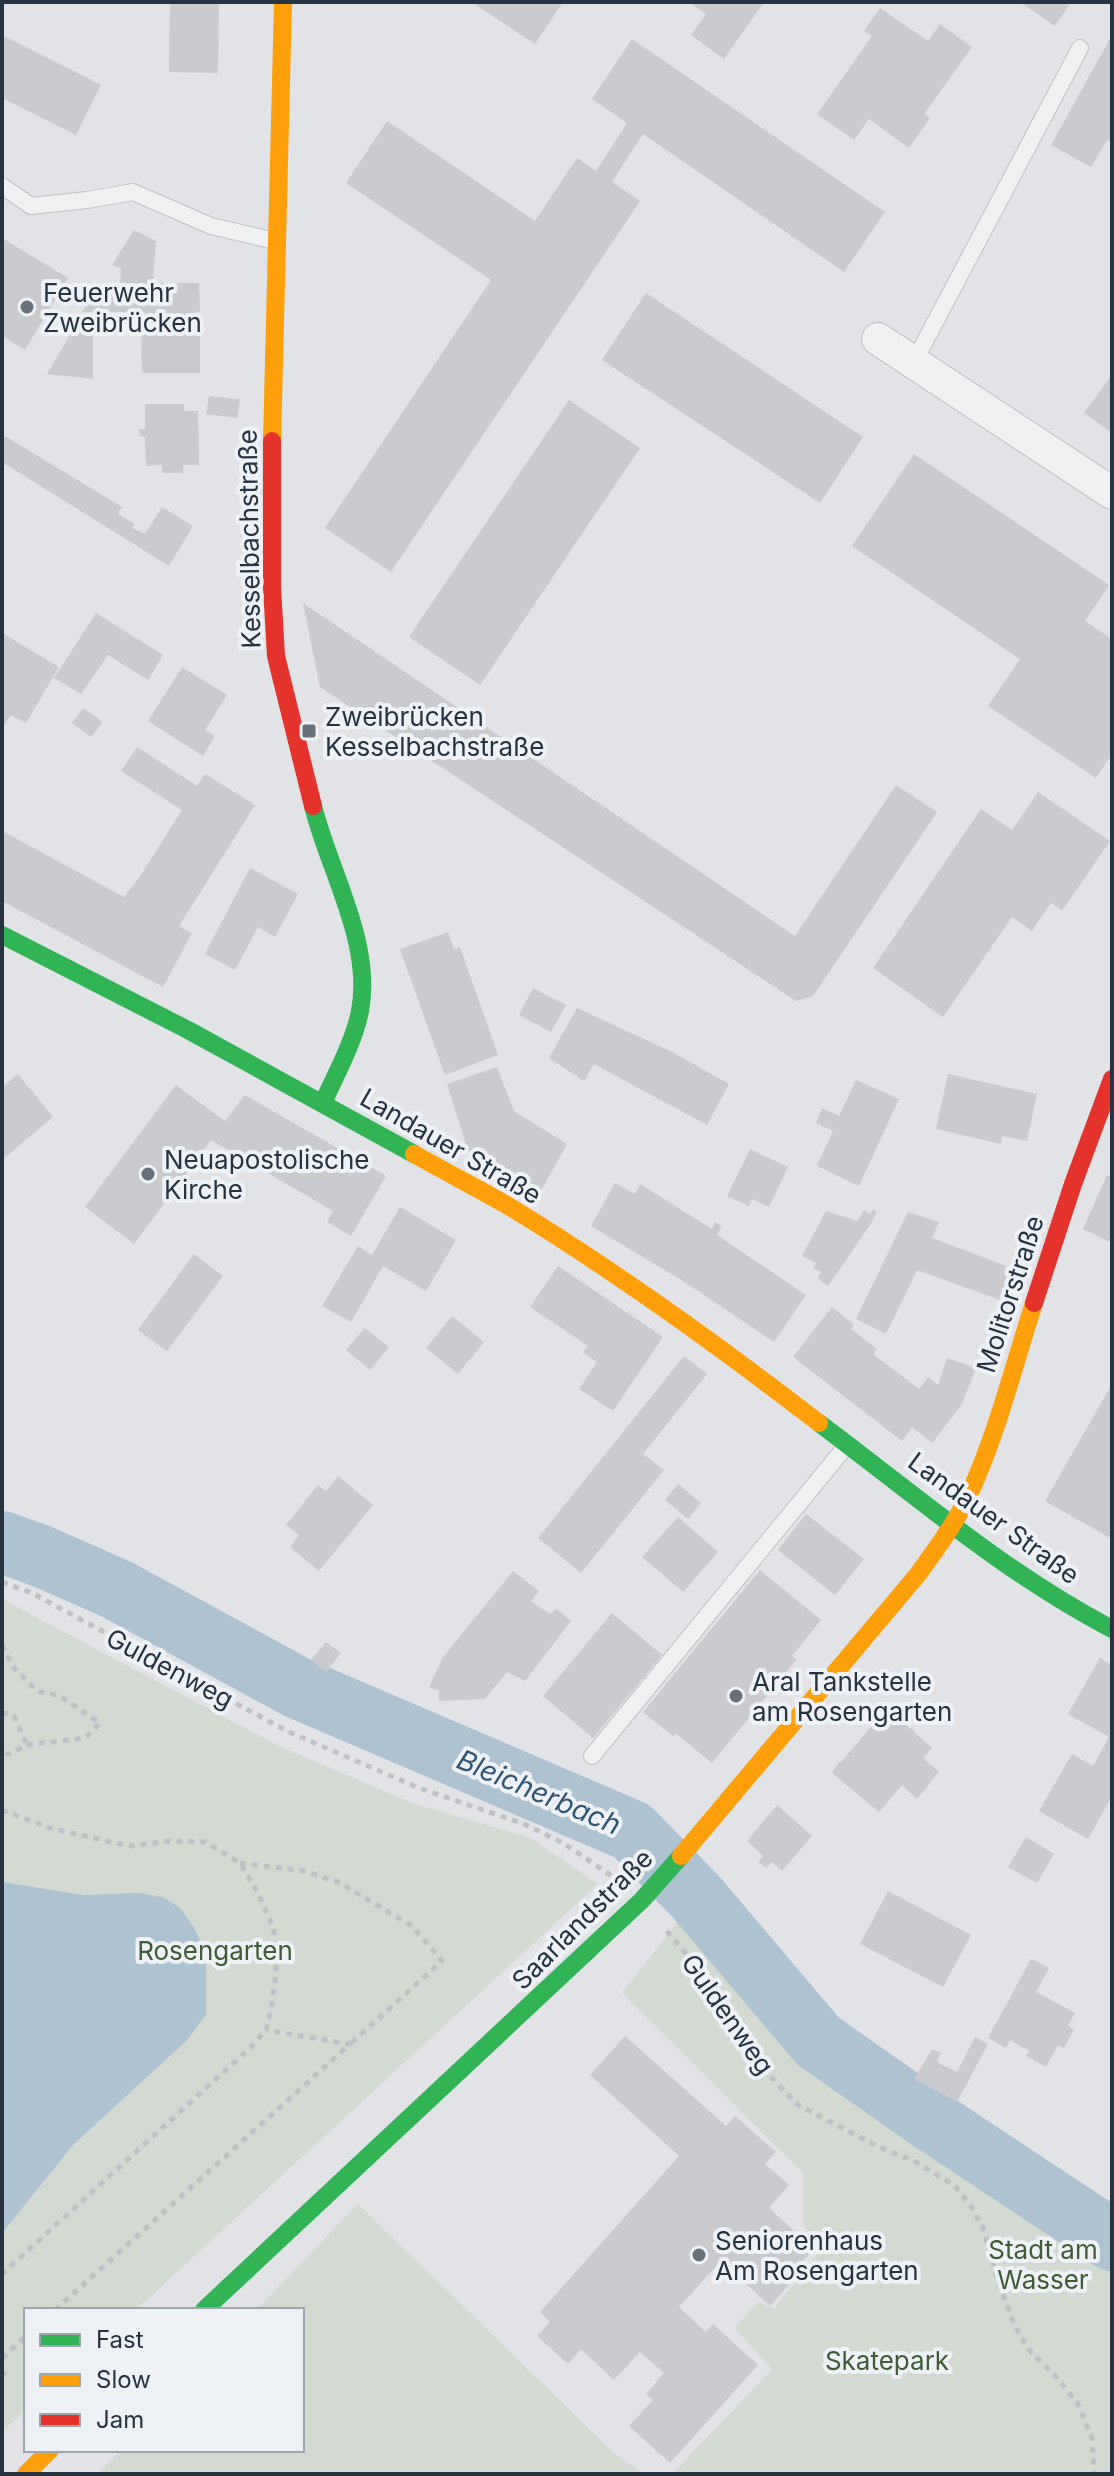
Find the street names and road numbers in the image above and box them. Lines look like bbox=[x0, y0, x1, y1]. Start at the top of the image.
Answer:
street label: Kesselbachstraße bbox=[232, 429, 266, 649]
street label: Landauer Straße bbox=[355, 1082, 547, 1210]
street label: Molitorstraße bbox=[970, 1212, 1050, 1376]
street label: Landauer Straße bbox=[903, 1446, 1085, 1590]
street label: Guldenweg bbox=[101, 1622, 239, 1714]
street label: Saarlandstraße bbox=[505, 1842, 659, 1996]
street label: Guldenweg bbox=[675, 1948, 781, 2080]

